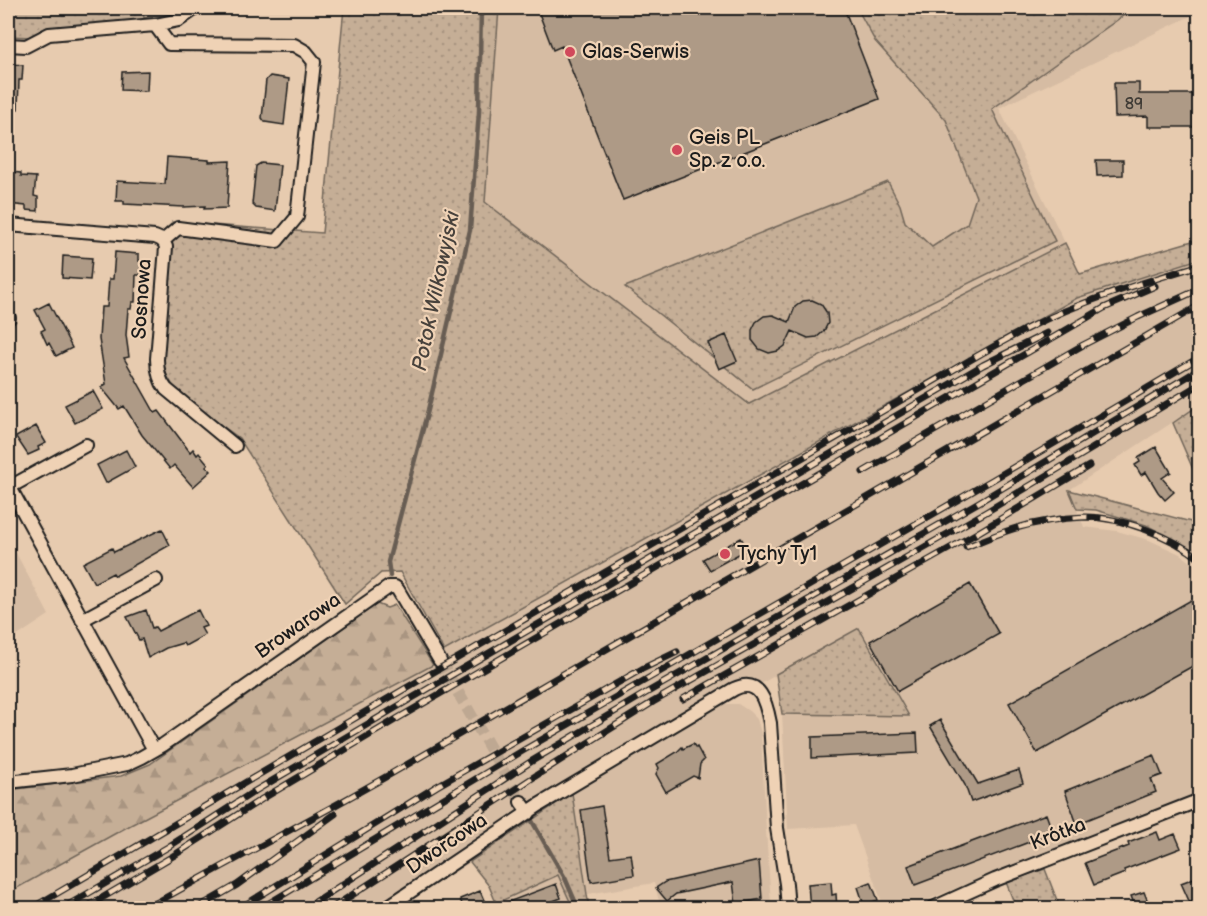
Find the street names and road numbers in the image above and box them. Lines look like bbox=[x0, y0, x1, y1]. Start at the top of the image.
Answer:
street label: Sosnowa bbox=[127, 258, 157, 340]
street label: Browarowa bbox=[251, 588, 345, 664]
street label: Dworcowa bbox=[402, 808, 492, 880]
street label: Krótka bbox=[1027, 812, 1089, 856]

